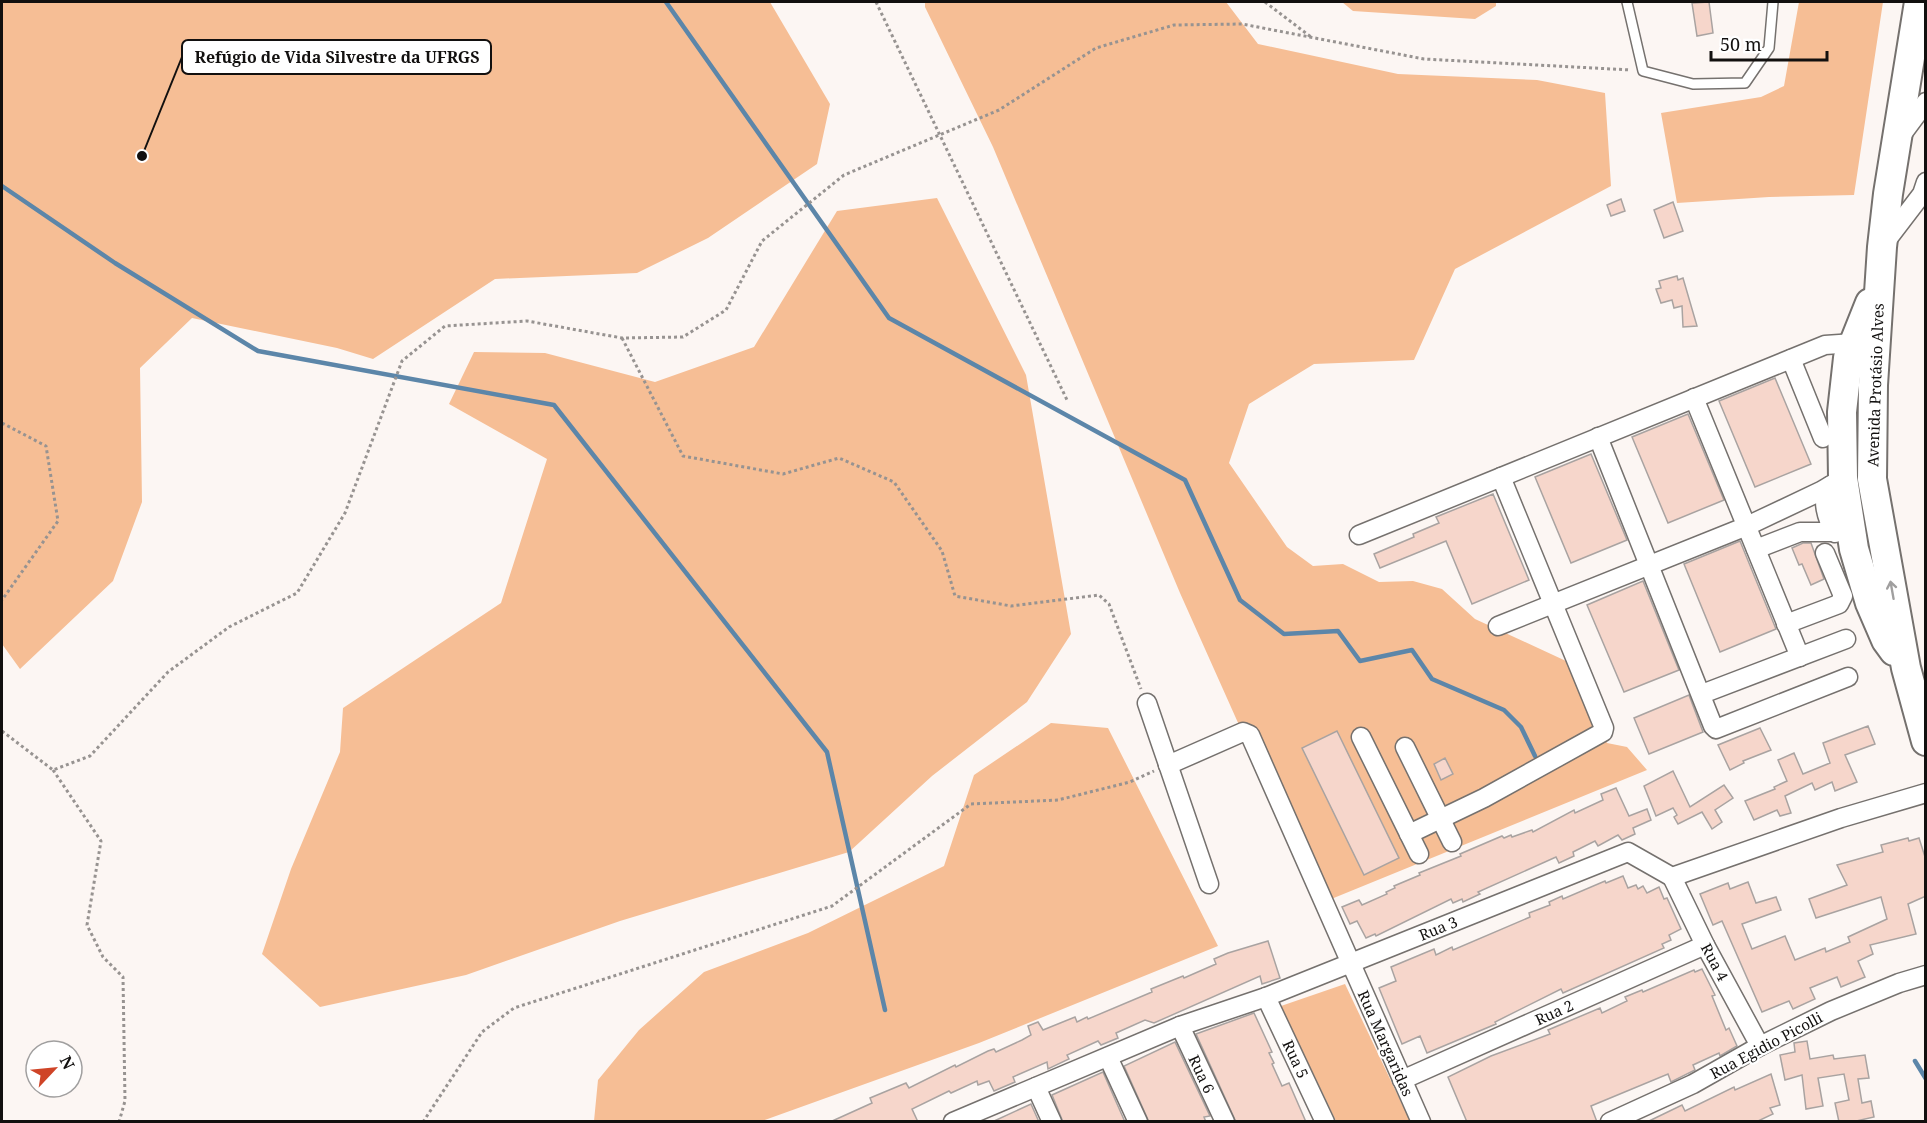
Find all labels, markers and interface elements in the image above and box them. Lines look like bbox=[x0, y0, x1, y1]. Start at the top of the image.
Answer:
scale bar bbox=[1711, 24, 1826, 62]
text: 50 m bbox=[1720, 32, 1762, 56]
callout: Refúgio de Vida Silvestre da UFRGS bbox=[182, 40, 491, 74]
text: Refúgio de Vida Silvestre da UFRGS bbox=[195, 46, 479, 68]
street label: Avenida Protásio Alves bbox=[1862, 303, 1888, 467]
one-way arrow bbox=[1886, 581, 1897, 600]
street label: Rua 3 bbox=[1416, 911, 1460, 945]
street label: Rua 4 bbox=[1697, 940, 1734, 985]
street label: Rua Margaridas bbox=[1354, 987, 1418, 1099]
street label: Rua 2 bbox=[1532, 995, 1576, 1029]
street label: Rua Egidio Picolli bbox=[1706, 1007, 1826, 1083]
street label: Rua 5 bbox=[1278, 1037, 1314, 1081]
north arrow bbox=[24, 1039, 84, 1099]
text: N bbox=[55, 1052, 80, 1073]
street label: Rua 6 bbox=[1184, 1052, 1220, 1096]

